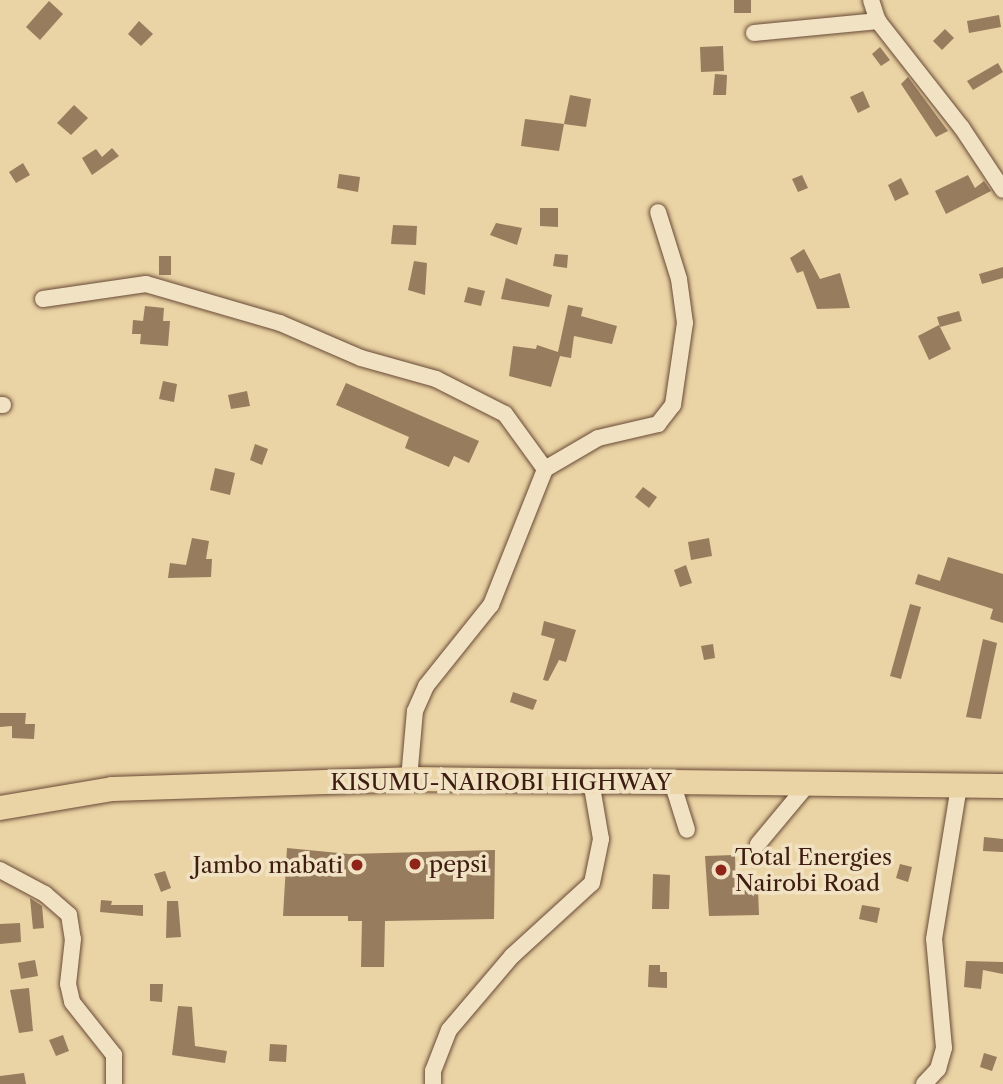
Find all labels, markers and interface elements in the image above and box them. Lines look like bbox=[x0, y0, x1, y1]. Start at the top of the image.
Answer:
street label: KISUMU-NAIROBI HIGHWAY bbox=[330, 768, 672, 796]
place label: Total Energies Nairobi Road bbox=[735, 843, 892, 897]
place label: pepsi bbox=[429, 850, 487, 878]
place label: Jambo mabati bbox=[193, 851, 343, 879]
marker: pepsi bbox=[407, 856, 423, 872]
marker: Jambo mabati bbox=[349, 857, 365, 873]
marker: Total Energies Nairobi Road bbox=[713, 862, 729, 878]

